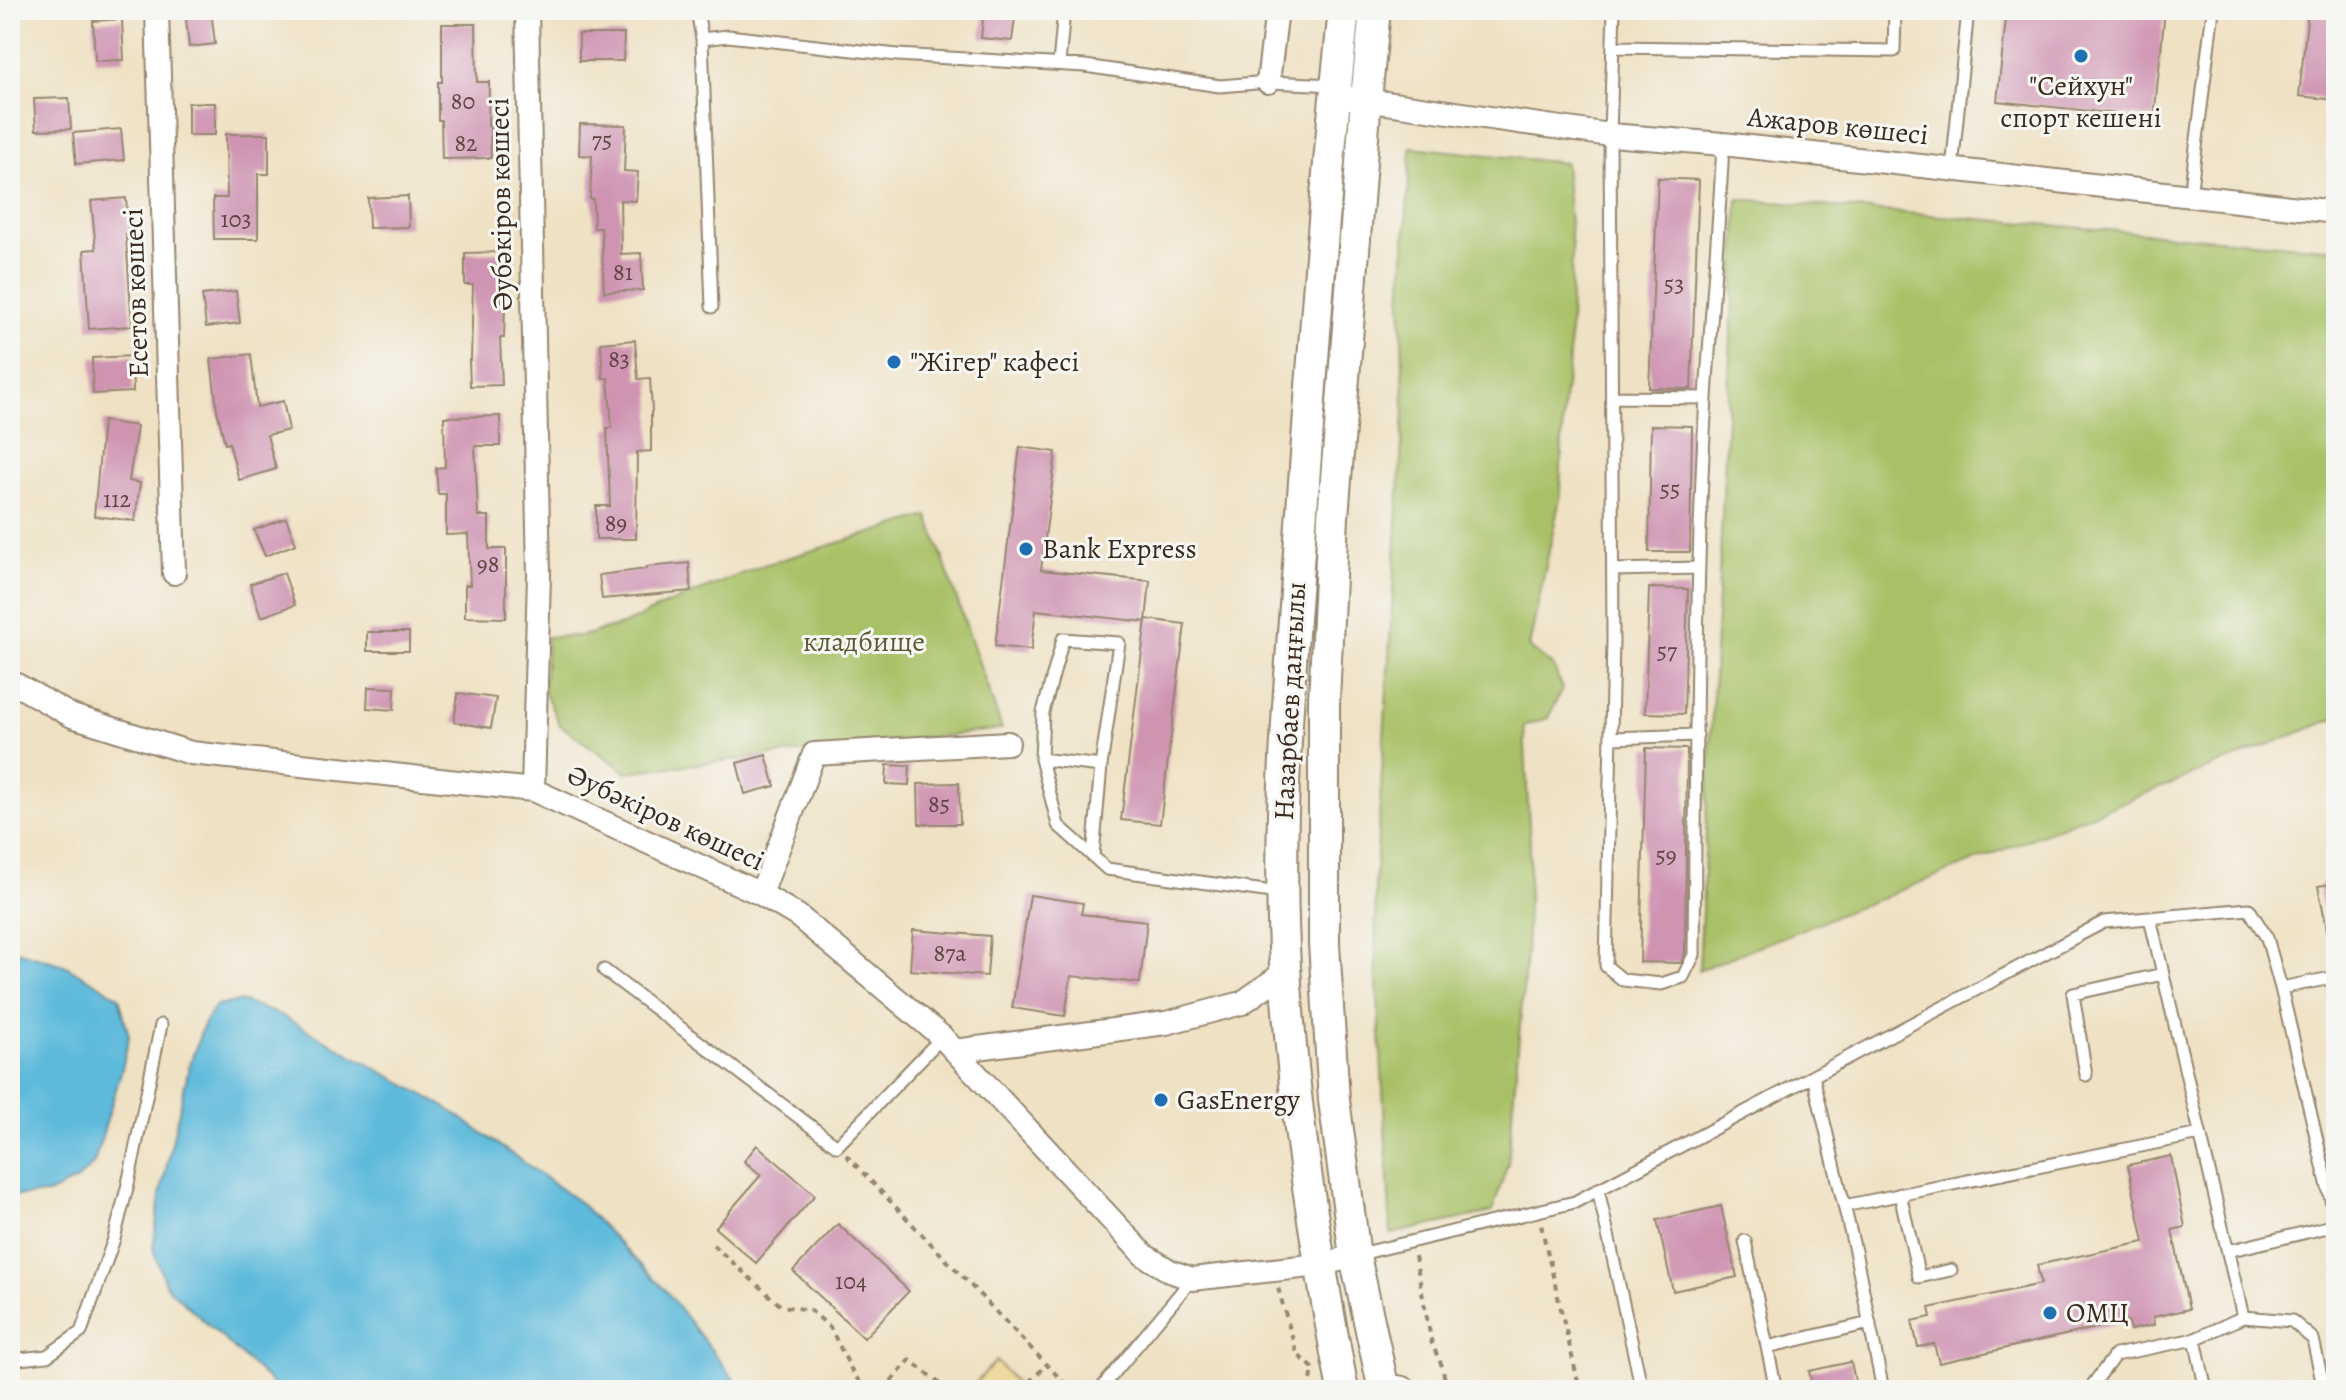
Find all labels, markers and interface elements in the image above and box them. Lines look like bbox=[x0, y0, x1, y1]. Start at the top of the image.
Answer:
marker: "Сейхун" спорт кешені bbox=[2072, 47, 2090, 65]
place label: "Сейхун" спорт кешені bbox=[2000, 67, 2162, 137]
house number: 80 bbox=[451, 85, 475, 117]
street label: Әубәкіров көшесі bbox=[480, 97, 522, 311]
street label: Ажаров көшесі bbox=[1745, 98, 1930, 154]
house number: 75 bbox=[592, 124, 612, 156]
house number: 82 bbox=[454, 127, 478, 159]
house number: 103 bbox=[221, 203, 251, 235]
street label: Есетов көшесі bbox=[114, 208, 158, 378]
house number: 81 bbox=[613, 256, 633, 288]
house number: 53 bbox=[1664, 268, 1684, 300]
house number: 83 bbox=[608, 343, 630, 375]
place label: "Жігер" кафесі bbox=[910, 343, 1079, 381]
marker: "Жігер" кафесі bbox=[885, 353, 903, 371]
house number: 55 bbox=[1660, 473, 1680, 505]
house number: 112 bbox=[103, 483, 131, 515]
house number: 89 bbox=[605, 507, 627, 539]
place label: Bank Express bbox=[1042, 530, 1197, 568]
marker: Bank Express bbox=[1017, 540, 1035, 558]
house number: 98 bbox=[477, 548, 499, 580]
street label: Назарбаев даңғылы bbox=[1265, 581, 1315, 821]
park label: кладбище bbox=[803, 623, 925, 661]
house number: 57 bbox=[1657, 635, 1678, 667]
street label: Әубәкіров көшесі bbox=[561, 756, 771, 880]
house number: 85 bbox=[928, 788, 950, 820]
house number: 59 bbox=[1655, 839, 1677, 871]
house number: 87а bbox=[934, 937, 966, 969]
place label: GasEnergy bbox=[1177, 1081, 1300, 1119]
marker: GasEnergy bbox=[1152, 1091, 1170, 1109]
house number: 104 bbox=[835, 1265, 867, 1297]
place label: ОМЦ bbox=[2066, 1294, 2129, 1332]
marker: ОМЦ bbox=[2041, 1304, 2059, 1322]

